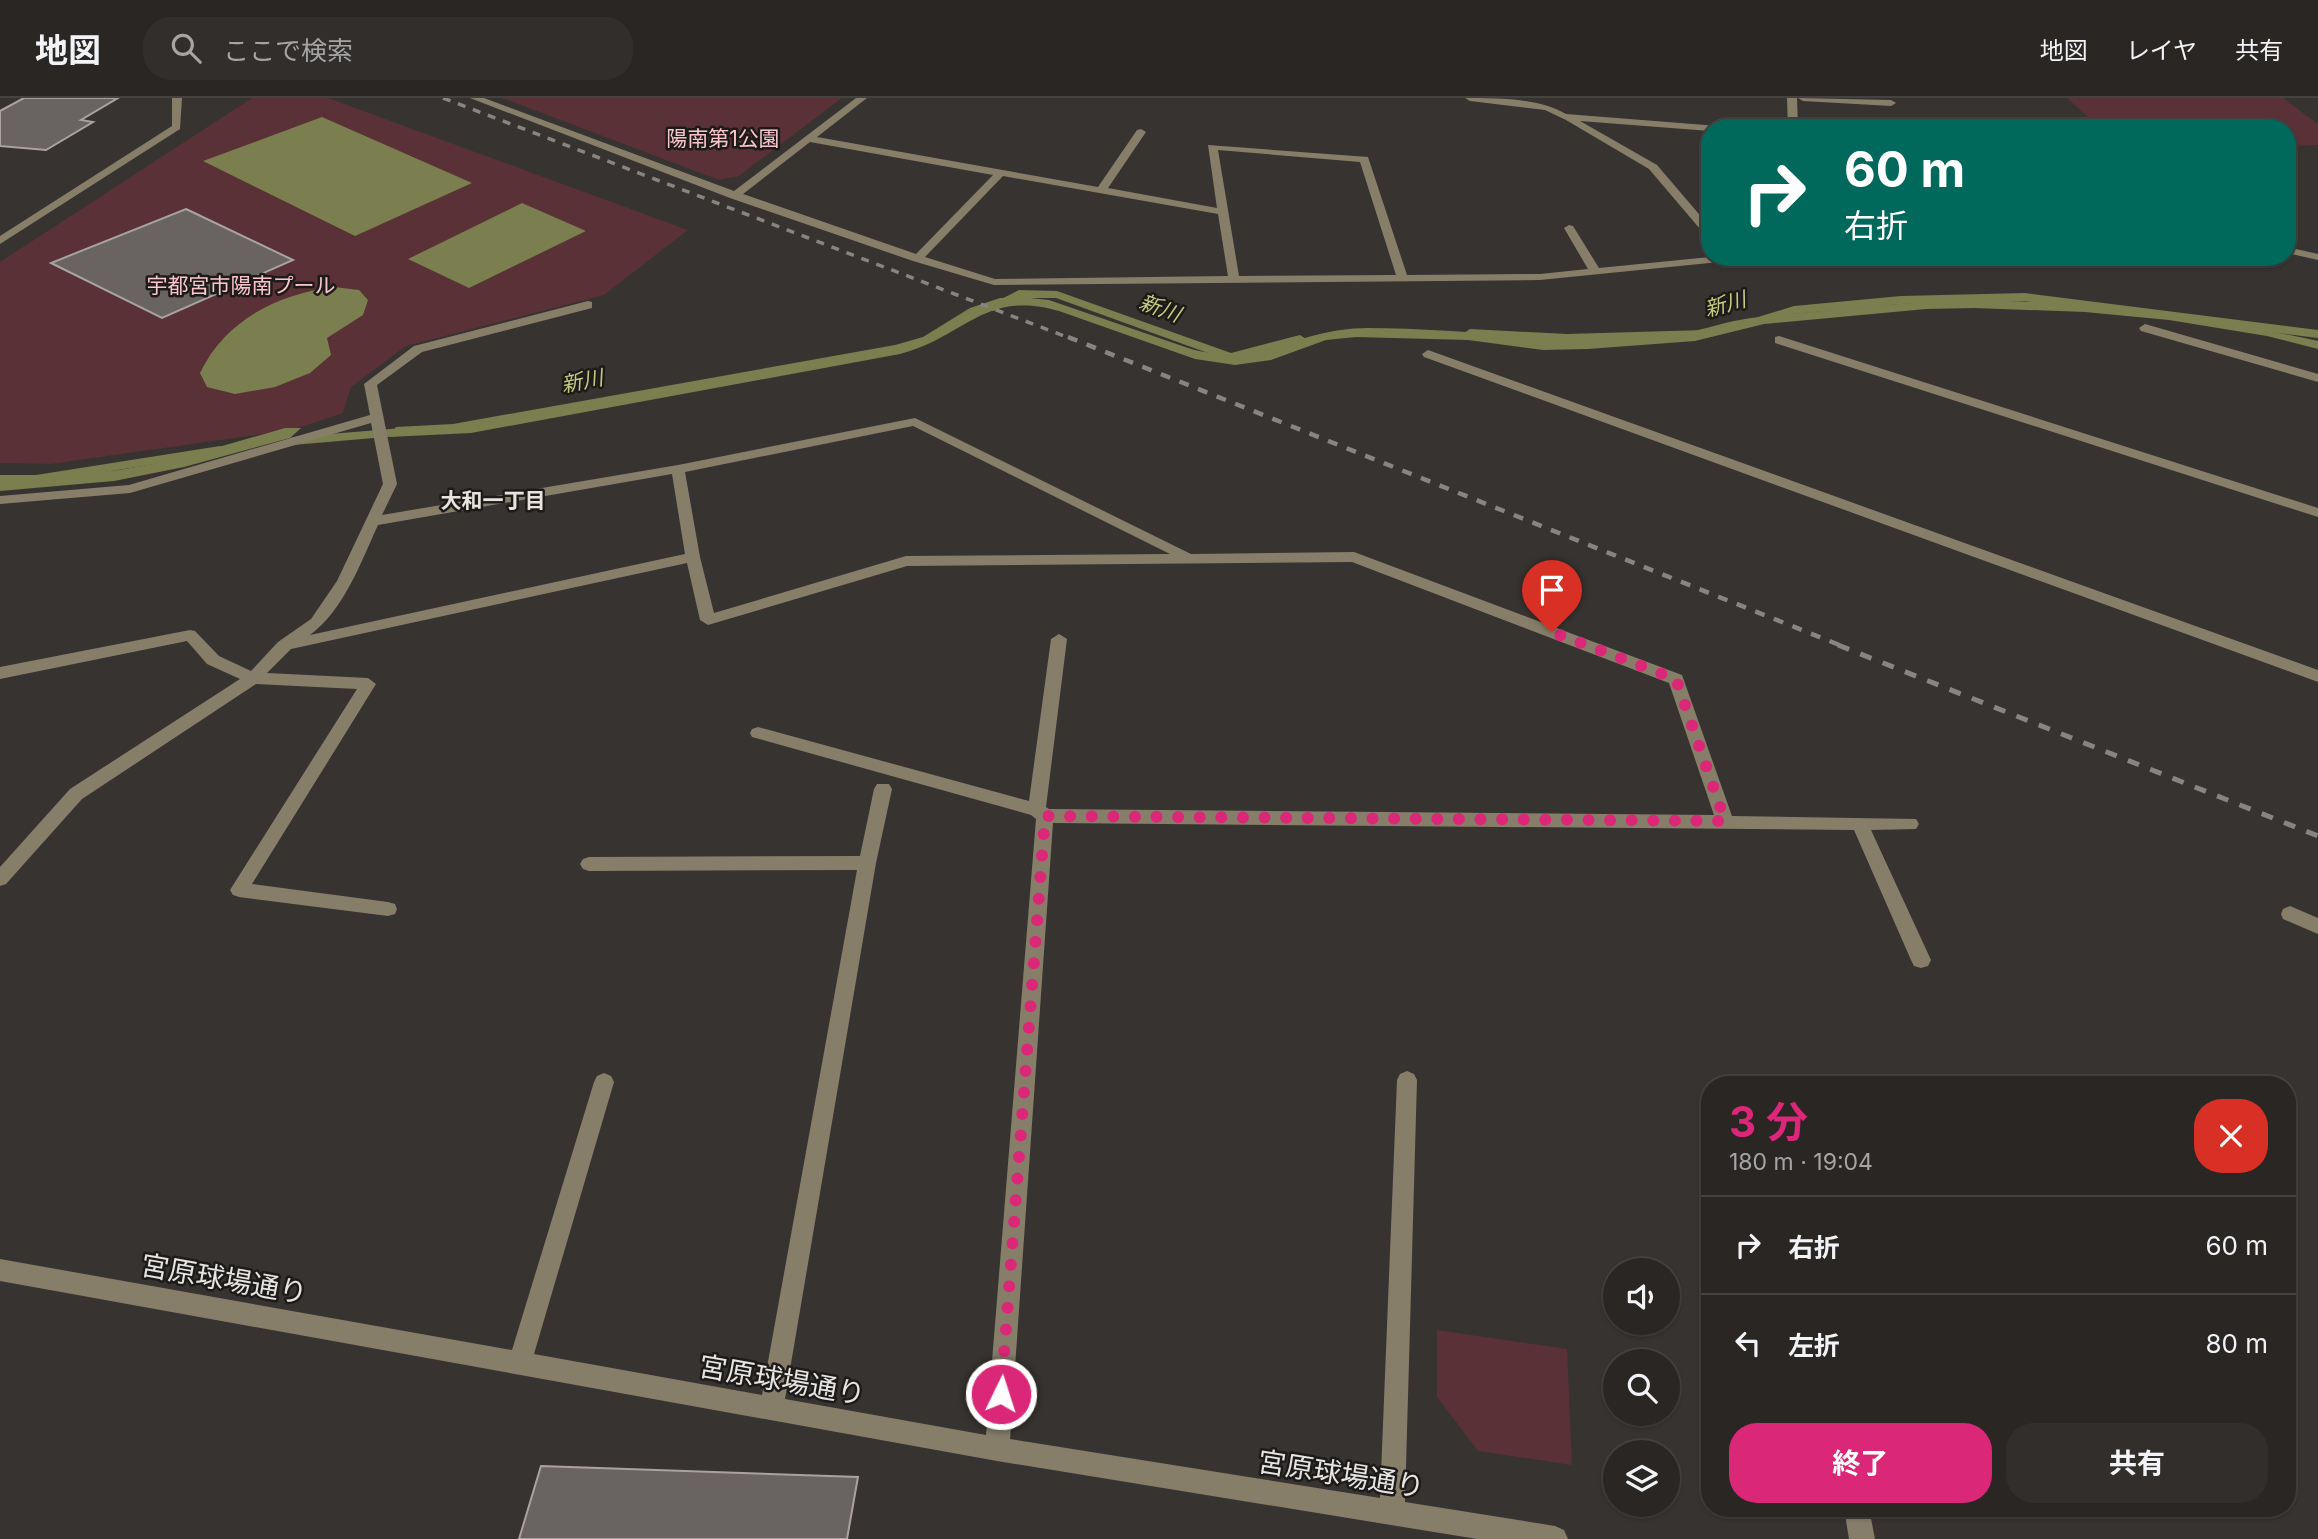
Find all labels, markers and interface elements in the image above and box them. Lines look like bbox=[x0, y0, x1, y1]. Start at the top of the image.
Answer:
search box bbox=[143, 17, 633, 80]
icon: search bbox=[167, 29, 205, 67]
text: 地図 bbox=[35, 30, 101, 70]
text: ここで検索 bbox=[223, 35, 353, 66]
text: 地図 bbox=[2040, 36, 2088, 65]
text: レイヤ bbox=[2126, 36, 2197, 65]
text: 共有 bbox=[2235, 36, 2283, 65]
park label: 陽南第1公園 bbox=[666, 126, 780, 151]
text: 60 m bbox=[1844, 140, 1965, 199]
icon: right bbox=[1729, 147, 1820, 238]
text: 右折 bbox=[1844, 206, 1908, 245]
park label: 宇都宮市陽南プール bbox=[147, 273, 336, 298]
water label: 新川 bbox=[1701, 286, 1750, 322]
water label: 新川 bbox=[1136, 289, 1186, 328]
water label: 新川 bbox=[559, 364, 607, 397]
district label: 大和一丁目 bbox=[441, 488, 546, 513]
pin bbox=[1522, 560, 1582, 632]
icon: arrive bbox=[1533, 571, 1571, 609]
text: 3 分 bbox=[1729, 1096, 1808, 1147]
button: close bbox=[2194, 1099, 2268, 1173]
text: 180 m · 19:04 bbox=[1729, 1148, 1873, 1176]
icon: right bbox=[1729, 1226, 1767, 1264]
text: 60 m bbox=[2205, 1230, 2268, 1261]
text: 右折 bbox=[1788, 1232, 1840, 1263]
street label: 宮原球場通り bbox=[138, 1248, 310, 1310]
map controls bbox=[1603, 1258, 1680, 1517]
button: sound bbox=[1603, 1258, 1680, 1335]
icon: left bbox=[1729, 1324, 1767, 1362]
text: 80 m bbox=[2205, 1328, 2268, 1359]
text: 左折 bbox=[1788, 1330, 1840, 1361]
street label: 宮原球場通り bbox=[696, 1349, 868, 1411]
button: search bbox=[1603, 1349, 1680, 1426]
position arrow bbox=[964, 1357, 1038, 1431]
button: 終了 bbox=[1729, 1423, 1992, 1503]
button: 共有 bbox=[2006, 1423, 2268, 1503]
button: layers bbox=[1603, 1440, 1680, 1517]
street label: 宮原球場通り bbox=[1255, 1444, 1427, 1504]

